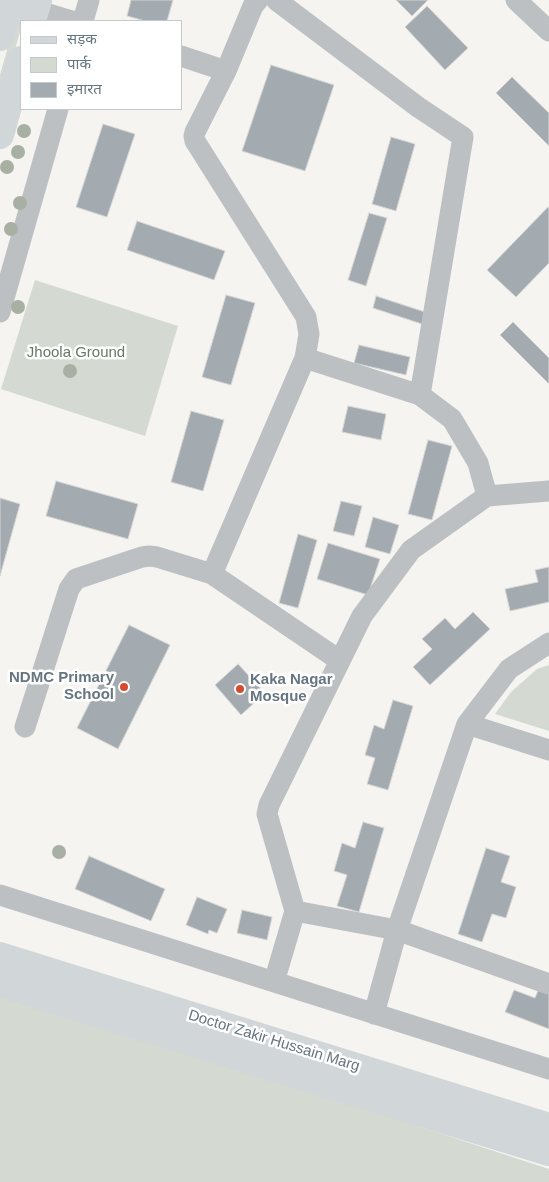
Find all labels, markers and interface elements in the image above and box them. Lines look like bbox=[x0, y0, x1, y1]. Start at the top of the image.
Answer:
legend bbox=[20, 20, 182, 110]
text: सड़क bbox=[67, 30, 97, 47]
text: पार्क bbox=[67, 55, 91, 72]
text: इमारत bbox=[67, 80, 102, 97]
park label: Jhoola Ground bbox=[27, 344, 125, 362]
place label: NDMC Primary School bbox=[9, 669, 114, 704]
place label: Kaka Nagar Mosque bbox=[250, 671, 333, 706]
marker: NDMC Primary School bbox=[118, 681, 130, 693]
marker: Kaka Nagar Mosque bbox=[234, 683, 246, 695]
street label: Doctor Zakir Hussain Marg bbox=[186, 1006, 362, 1076]

